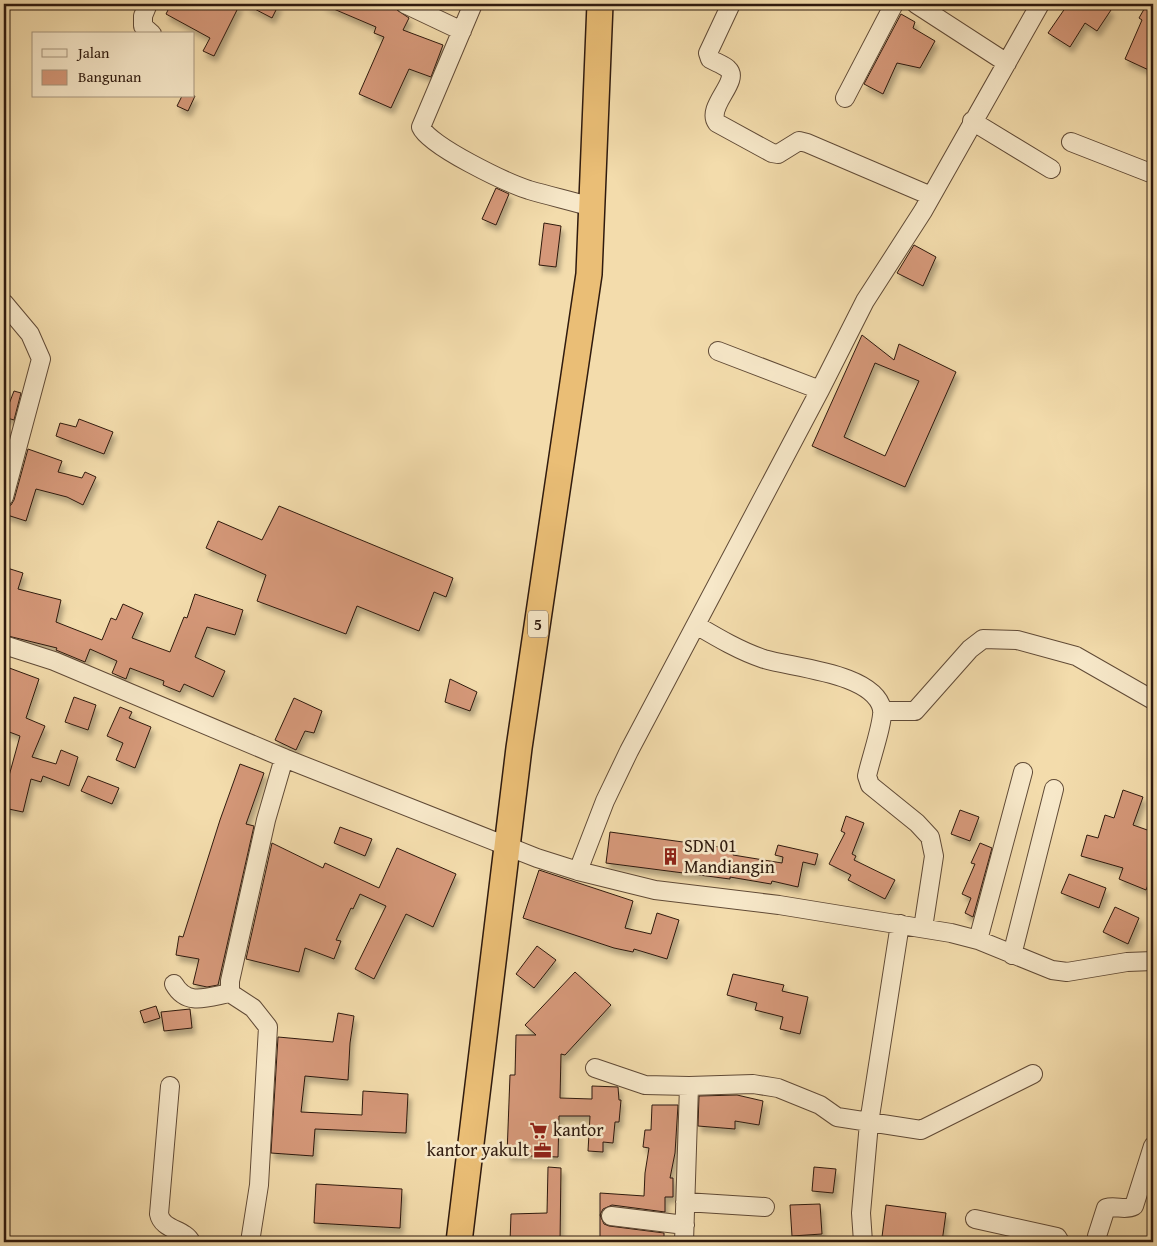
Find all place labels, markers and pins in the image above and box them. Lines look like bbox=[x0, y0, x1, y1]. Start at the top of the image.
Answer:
place label: SDN 01 Mandiangin bbox=[684, 832, 775, 880]
building icon: SDN 01 Mandiangin bbox=[660, 846, 680, 866]
place label: kantor bbox=[553, 1116, 604, 1143]
supermarket icon: kantor bbox=[529, 1120, 549, 1140]
place label: kantor yakult bbox=[427, 1136, 530, 1163]
office icon: kantor yakult bbox=[533, 1140, 553, 1160]

